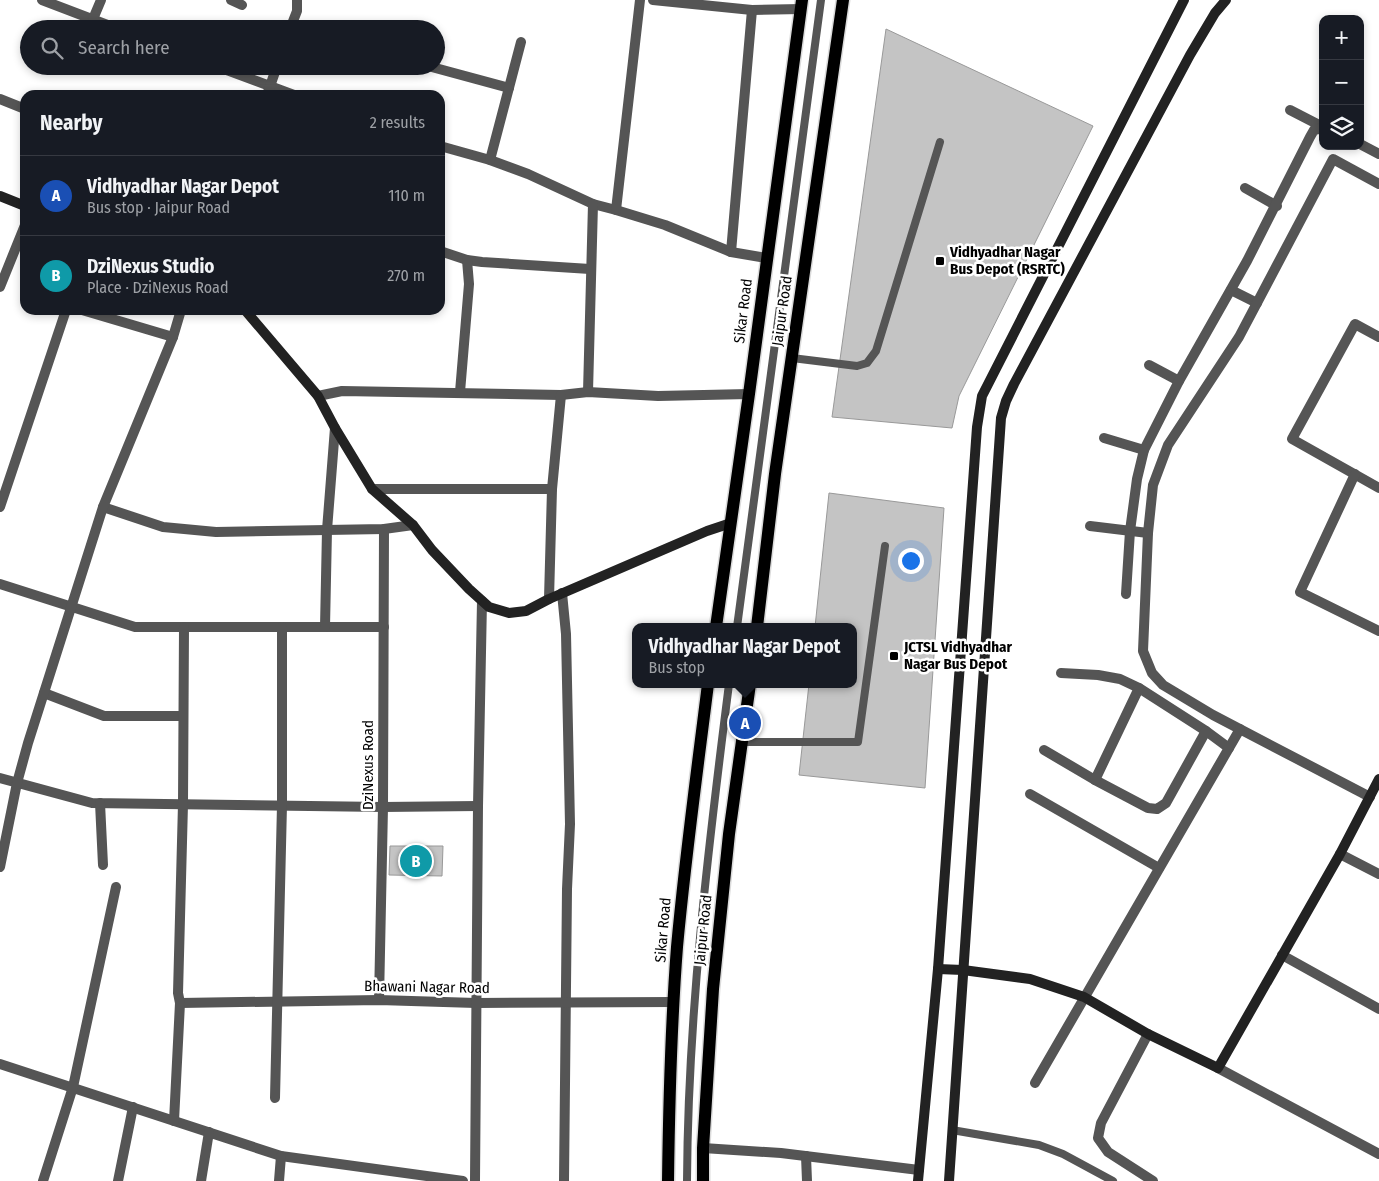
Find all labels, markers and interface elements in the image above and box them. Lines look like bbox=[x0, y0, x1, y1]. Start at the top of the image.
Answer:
map controls bbox=[1319, 15, 1364, 150]
button: + bbox=[1319, 15, 1364, 60]
search box bbox=[20, 20, 445, 75]
icon: search bbox=[38, 34, 66, 62]
text: Search here bbox=[78, 36, 170, 59]
button: − bbox=[1319, 60, 1364, 105]
button: layers bbox=[1319, 105, 1364, 150]
text: Nearby bbox=[40, 110, 102, 136]
text: 2 results bbox=[370, 113, 425, 132]
text: Vidhyadhar Nagar Depot bbox=[87, 175, 279, 198]
text: A bbox=[52, 186, 60, 205]
text: 110 m bbox=[388, 186, 425, 205]
text: Bus stop · Jaipur Road bbox=[87, 198, 230, 217]
place label: Vidhyadhar Nagar Bus Depot (RSRTC) bbox=[949, 243, 1065, 278]
text: DziNexus Studio bbox=[87, 255, 214, 278]
marker: Vidhyadhar Nagar Bus Depot (RSRTC) bbox=[934, 255, 946, 267]
text: B bbox=[52, 266, 60, 285]
text: 270 m bbox=[387, 266, 425, 285]
street label: Jaipur Road bbox=[768, 275, 796, 347]
text: Place · DziNexus Road bbox=[87, 278, 229, 297]
street label: Sikar Road bbox=[730, 278, 756, 344]
your location bbox=[898, 548, 924, 574]
popup bbox=[632, 623, 857, 688]
text: Vidhyadhar Nagar Depot bbox=[649, 635, 840, 658]
place label: JCTSL Vidhyadhar Nagar Bus Depot bbox=[903, 638, 1012, 673]
marker: JCTSL Vidhyadhar Nagar Bus Depot bbox=[888, 650, 900, 662]
text: Bus stop bbox=[649, 658, 705, 677]
pin: A bbox=[729, 704, 761, 742]
street label: DziNexus Road bbox=[359, 720, 377, 810]
pin: B bbox=[400, 842, 432, 880]
street label: Jaipur Road bbox=[690, 894, 716, 966]
street label: Sikar Road bbox=[651, 897, 675, 963]
street label: Bhawani Nagar Road bbox=[364, 977, 490, 997]

